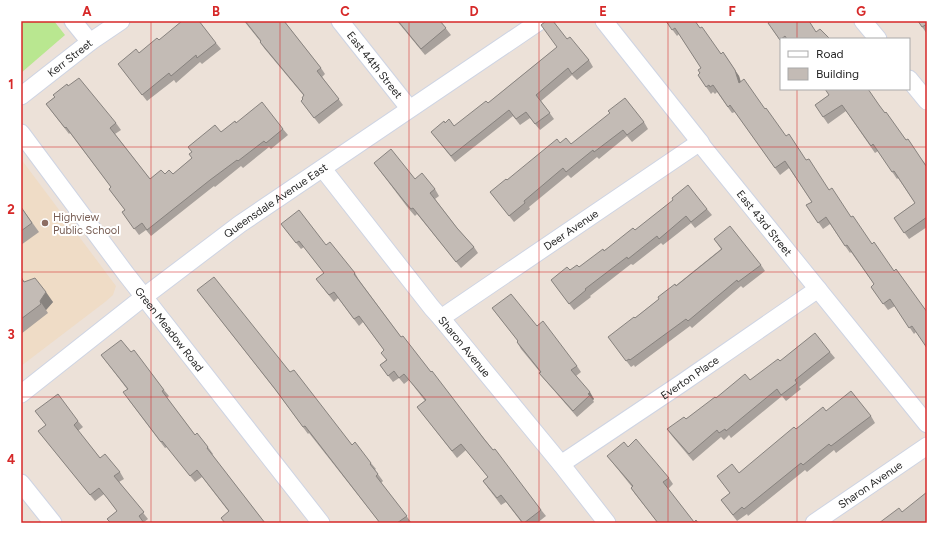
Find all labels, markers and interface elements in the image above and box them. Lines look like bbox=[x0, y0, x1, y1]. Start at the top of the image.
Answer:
text: A bbox=[82, 4, 92, 19]
text: B bbox=[212, 4, 220, 19]
text: C bbox=[340, 4, 350, 19]
text: D bbox=[469, 4, 479, 19]
text: E bbox=[599, 4, 607, 19]
text: F bbox=[728, 4, 736, 19]
text: G bbox=[856, 4, 866, 19]
street label: East 44th Street bbox=[344, 29, 405, 101]
street label: Kerr Street bbox=[45, 36, 95, 79]
legend bbox=[780, 38, 910, 90]
text: Road bbox=[816, 47, 844, 61]
text: Building bbox=[816, 67, 859, 81]
text: 1 bbox=[8, 77, 14, 92]
street label: Queensdale Avenue East bbox=[221, 160, 330, 240]
street label: East 43rd Street bbox=[734, 187, 795, 258]
text: 2 bbox=[7, 202, 15, 217]
street label: Deer Avenue bbox=[541, 207, 601, 253]
place label: Highview Public School bbox=[53, 211, 120, 237]
marker: Highview Public School bbox=[40, 218, 50, 228]
street label: Green Meadow Road bbox=[132, 285, 206, 374]
street label: Sharon Avenue bbox=[436, 314, 493, 380]
text: 3 bbox=[7, 327, 15, 342]
street label: Everton Place bbox=[658, 353, 721, 402]
text: 4 bbox=[7, 452, 15, 467]
street label: Sharon Avenue bbox=[836, 458, 905, 511]

